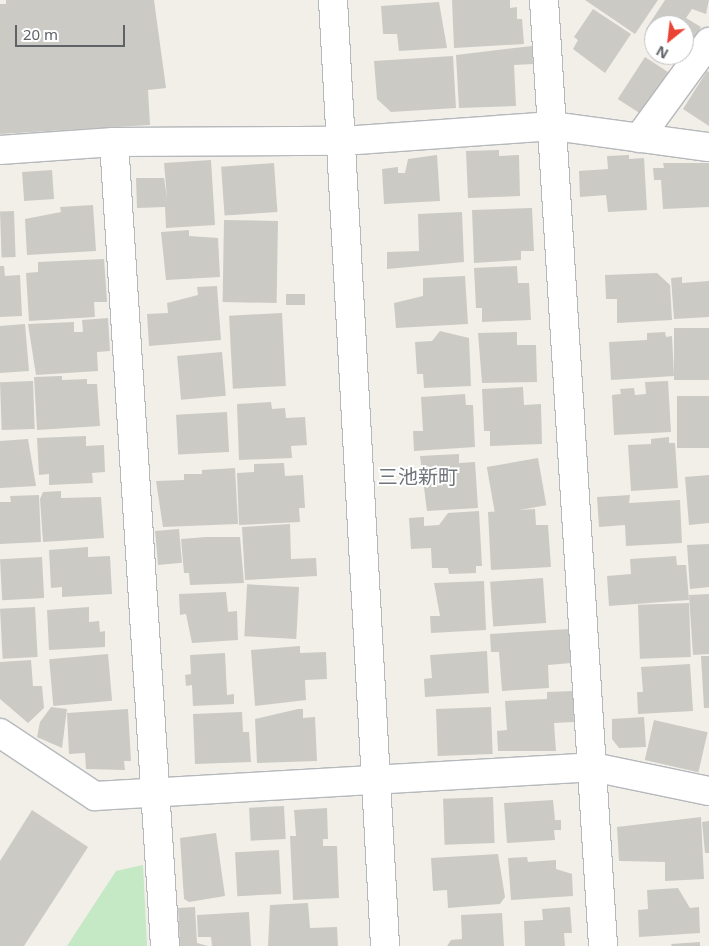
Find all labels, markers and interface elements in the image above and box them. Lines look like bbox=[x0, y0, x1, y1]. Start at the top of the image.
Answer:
scale bar bbox=[18, 15, 128, 47]
north arrow bbox=[644, 15, 694, 65]
text: 20 m bbox=[23, 24, 58, 44]
text: N bbox=[652, 42, 672, 64]
district label: 三池新町 bbox=[378, 464, 458, 488]

